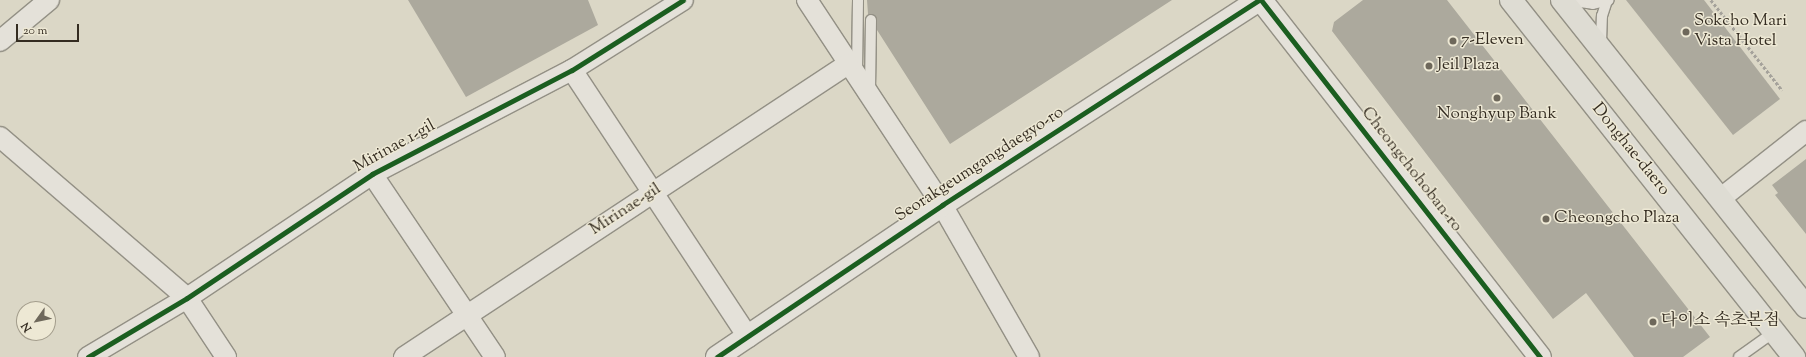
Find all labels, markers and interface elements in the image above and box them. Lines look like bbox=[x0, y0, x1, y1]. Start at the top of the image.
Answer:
place label: Sokcho Mari Vista Hotel bbox=[1694, 12, 1787, 52]
scale bar bbox=[18, 16, 81, 42]
text: 20 m bbox=[23, 22, 47, 40]
marker: Sokcho Mari Vista Hotel bbox=[1681, 27, 1691, 37]
place label: 7-Eleven bbox=[1461, 31, 1524, 51]
marker: 7-Eleven bbox=[1448, 36, 1458, 46]
place label: Jeil Plaza bbox=[1437, 56, 1499, 76]
marker: Jeil Plaza bbox=[1424, 61, 1434, 71]
marker: Nonghyup Bank bbox=[1492, 93, 1502, 103]
street label: Donghae-daero bbox=[1587, 100, 1673, 200]
street label: Seorakgeumgangdaegyo-ro bbox=[892, 103, 1068, 227]
street label: Cheongchohoban-ro bbox=[1356, 103, 1466, 237]
place label: Nonghyup Bank bbox=[1437, 105, 1557, 125]
street label: Mirinae 1-gil bbox=[351, 116, 439, 178]
street label: Mirinae-gil bbox=[587, 179, 665, 241]
place label: Cheongcho Plaza bbox=[1554, 209, 1680, 229]
marker: Cheongcho Plaza bbox=[1541, 214, 1551, 224]
north arrow bbox=[16, 301, 56, 341]
place label: 다이소 속초본점 bbox=[1661, 312, 1780, 332]
marker: 다이소 속초본점 bbox=[1648, 317, 1658, 327]
text: N bbox=[18, 319, 36, 335]

